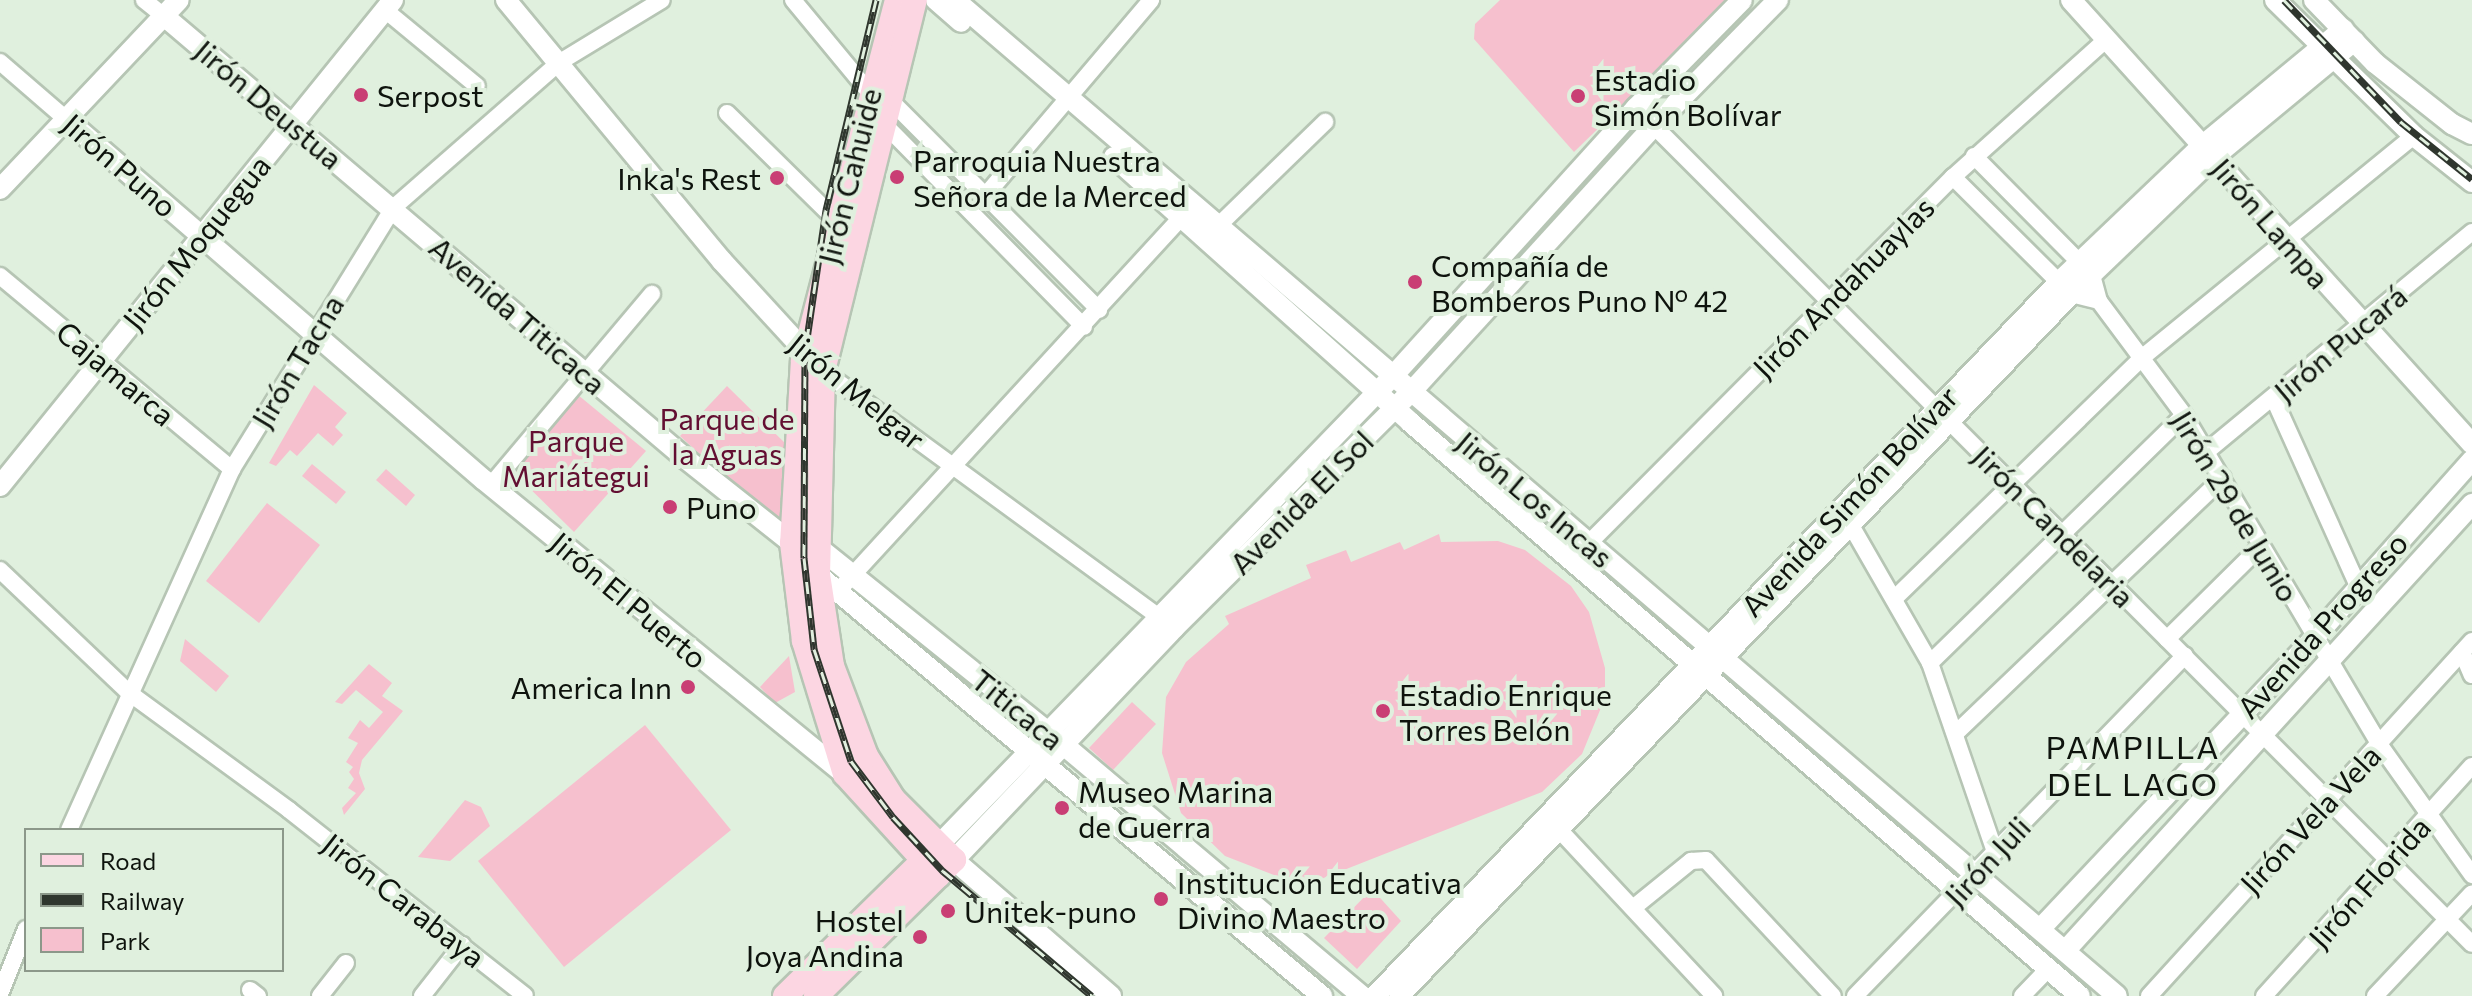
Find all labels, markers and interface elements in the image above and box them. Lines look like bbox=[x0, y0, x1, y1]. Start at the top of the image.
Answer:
street label: Jirón Deustua bbox=[188, 32, 350, 176]
place label: Estadio Simón Bolívar bbox=[1594, 61, 1782, 132]
place label: Serpost bbox=[377, 77, 484, 113]
street label: Jirón Cahuide bbox=[810, 84, 888, 268]
marker: Serpost bbox=[352, 86, 370, 104]
marker: Estadio Simón Bolívar bbox=[1569, 87, 1587, 105]
street label: Jirón Puno bbox=[56, 106, 184, 224]
place label: Parroquia Nuestra Señora de la Merced bbox=[913, 142, 1187, 212]
street label: Jirón Moquegua bbox=[115, 147, 277, 337]
street label: Jirón Lampa bbox=[2205, 150, 2337, 296]
place label: Inka's Rest bbox=[617, 160, 761, 196]
marker: Parroquia Nuestra Señora de la Merced bbox=[888, 168, 906, 186]
marker: Inka's Rest bbox=[768, 169, 786, 187]
street label: Jirón Andahuaylas bbox=[1745, 189, 1941, 385]
street label: Avenida Titicaca bbox=[422, 229, 614, 401]
place label: Compañía de Bomberos Puno Nº 42 bbox=[1431, 247, 1728, 318]
marker: Compañía de Bomberos Puno Nº 42 bbox=[1406, 273, 1424, 291]
street label: Jirón Pucará bbox=[2266, 277, 2414, 409]
street label: Jirón Tacna bbox=[243, 288, 351, 434]
street label: Cajamarca bbox=[49, 313, 183, 433]
street label: Jirón Melgar bbox=[782, 325, 932, 457]
street label: Avenida Simón Bolívar bbox=[1733, 378, 1965, 624]
park label: Parque de la Aguas bbox=[660, 400, 794, 470]
street label: Jirón 29 de Junio bbox=[2165, 404, 2307, 608]
park label: Parque Mariátegui bbox=[502, 422, 650, 492]
street label: Avenida El Sol bbox=[1222, 423, 1380, 581]
street label: Jirón Los Incas bbox=[1450, 423, 1620, 575]
street label: Jirón Candelaria bbox=[1966, 438, 2142, 614]
place label: Puno bbox=[686, 489, 757, 525]
marker: Puno bbox=[661, 498, 679, 516]
street label: Jirón El Puerto bbox=[543, 524, 715, 676]
street label: Avenida Progreso bbox=[2229, 525, 2415, 725]
street label: Titicaca bbox=[965, 661, 1071, 757]
place label: America Inn bbox=[511, 669, 672, 705]
place label: Estadio Enrique Torres Belón bbox=[1399, 676, 1612, 746]
marker: America Inn bbox=[679, 678, 697, 696]
marker: Estadio Enrique Torres Belón bbox=[1374, 702, 1392, 720]
district label: PAMPILLA DEL LAGO bbox=[2046, 728, 2220, 803]
street label: Jirón Vela Vela bbox=[2232, 737, 2388, 901]
place label: Museo Marina de Guerra bbox=[1078, 773, 1273, 844]
marker: Museo Marina de Guerra bbox=[1053, 799, 1071, 817]
street label: Jirón Juli bbox=[1936, 809, 2038, 913]
street label: Jirón Florida bbox=[2301, 809, 2437, 955]
street label: Jirón Carabaya bbox=[316, 825, 492, 975]
legend bbox=[24, 828, 284, 972]
text: Road bbox=[100, 846, 156, 875]
place label: Institución Educativa Divino Maestro bbox=[1177, 864, 1462, 934]
text: Railway bbox=[100, 886, 185, 915]
marker: Institución Educativa Divino Maestro bbox=[1152, 890, 1170, 908]
place label: Unitek-puno bbox=[964, 893, 1137, 929]
place label: Hostel Joya Andina bbox=[745, 902, 904, 972]
marker: Unitek-puno bbox=[939, 902, 957, 920]
text: Park bbox=[100, 926, 150, 955]
marker: Hostel Joya Andina bbox=[911, 928, 929, 946]

